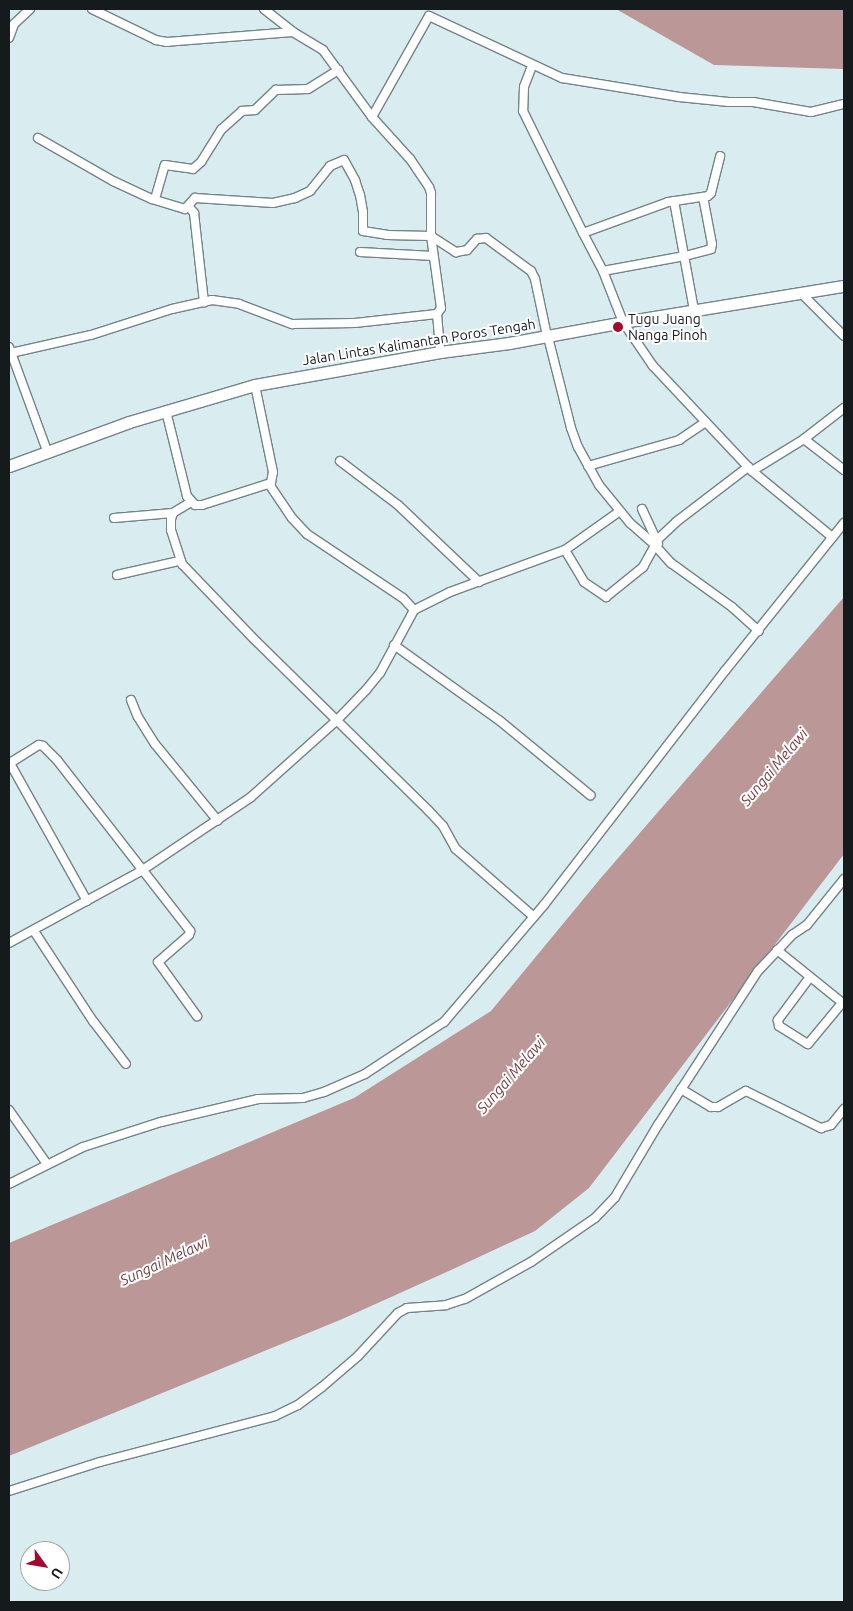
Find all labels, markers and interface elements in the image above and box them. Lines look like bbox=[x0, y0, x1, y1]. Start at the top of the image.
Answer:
place label: Tugu Juang Nanga Pinoh bbox=[628, 311, 708, 344]
street label: Jalan Lintas Kalimantan Poros Tengah bbox=[301, 315, 537, 369]
marker: Tugu Juang Nanga Pinoh bbox=[612, 321, 624, 333]
water label: Sungai Melawi bbox=[736, 725, 812, 809]
water label: Sungai Melawi bbox=[473, 1033, 549, 1117]
water label: Sungai Melawi bbox=[117, 1233, 211, 1289]
north arrow bbox=[20, 1541, 70, 1591]
text: U bbox=[47, 1565, 66, 1582]

